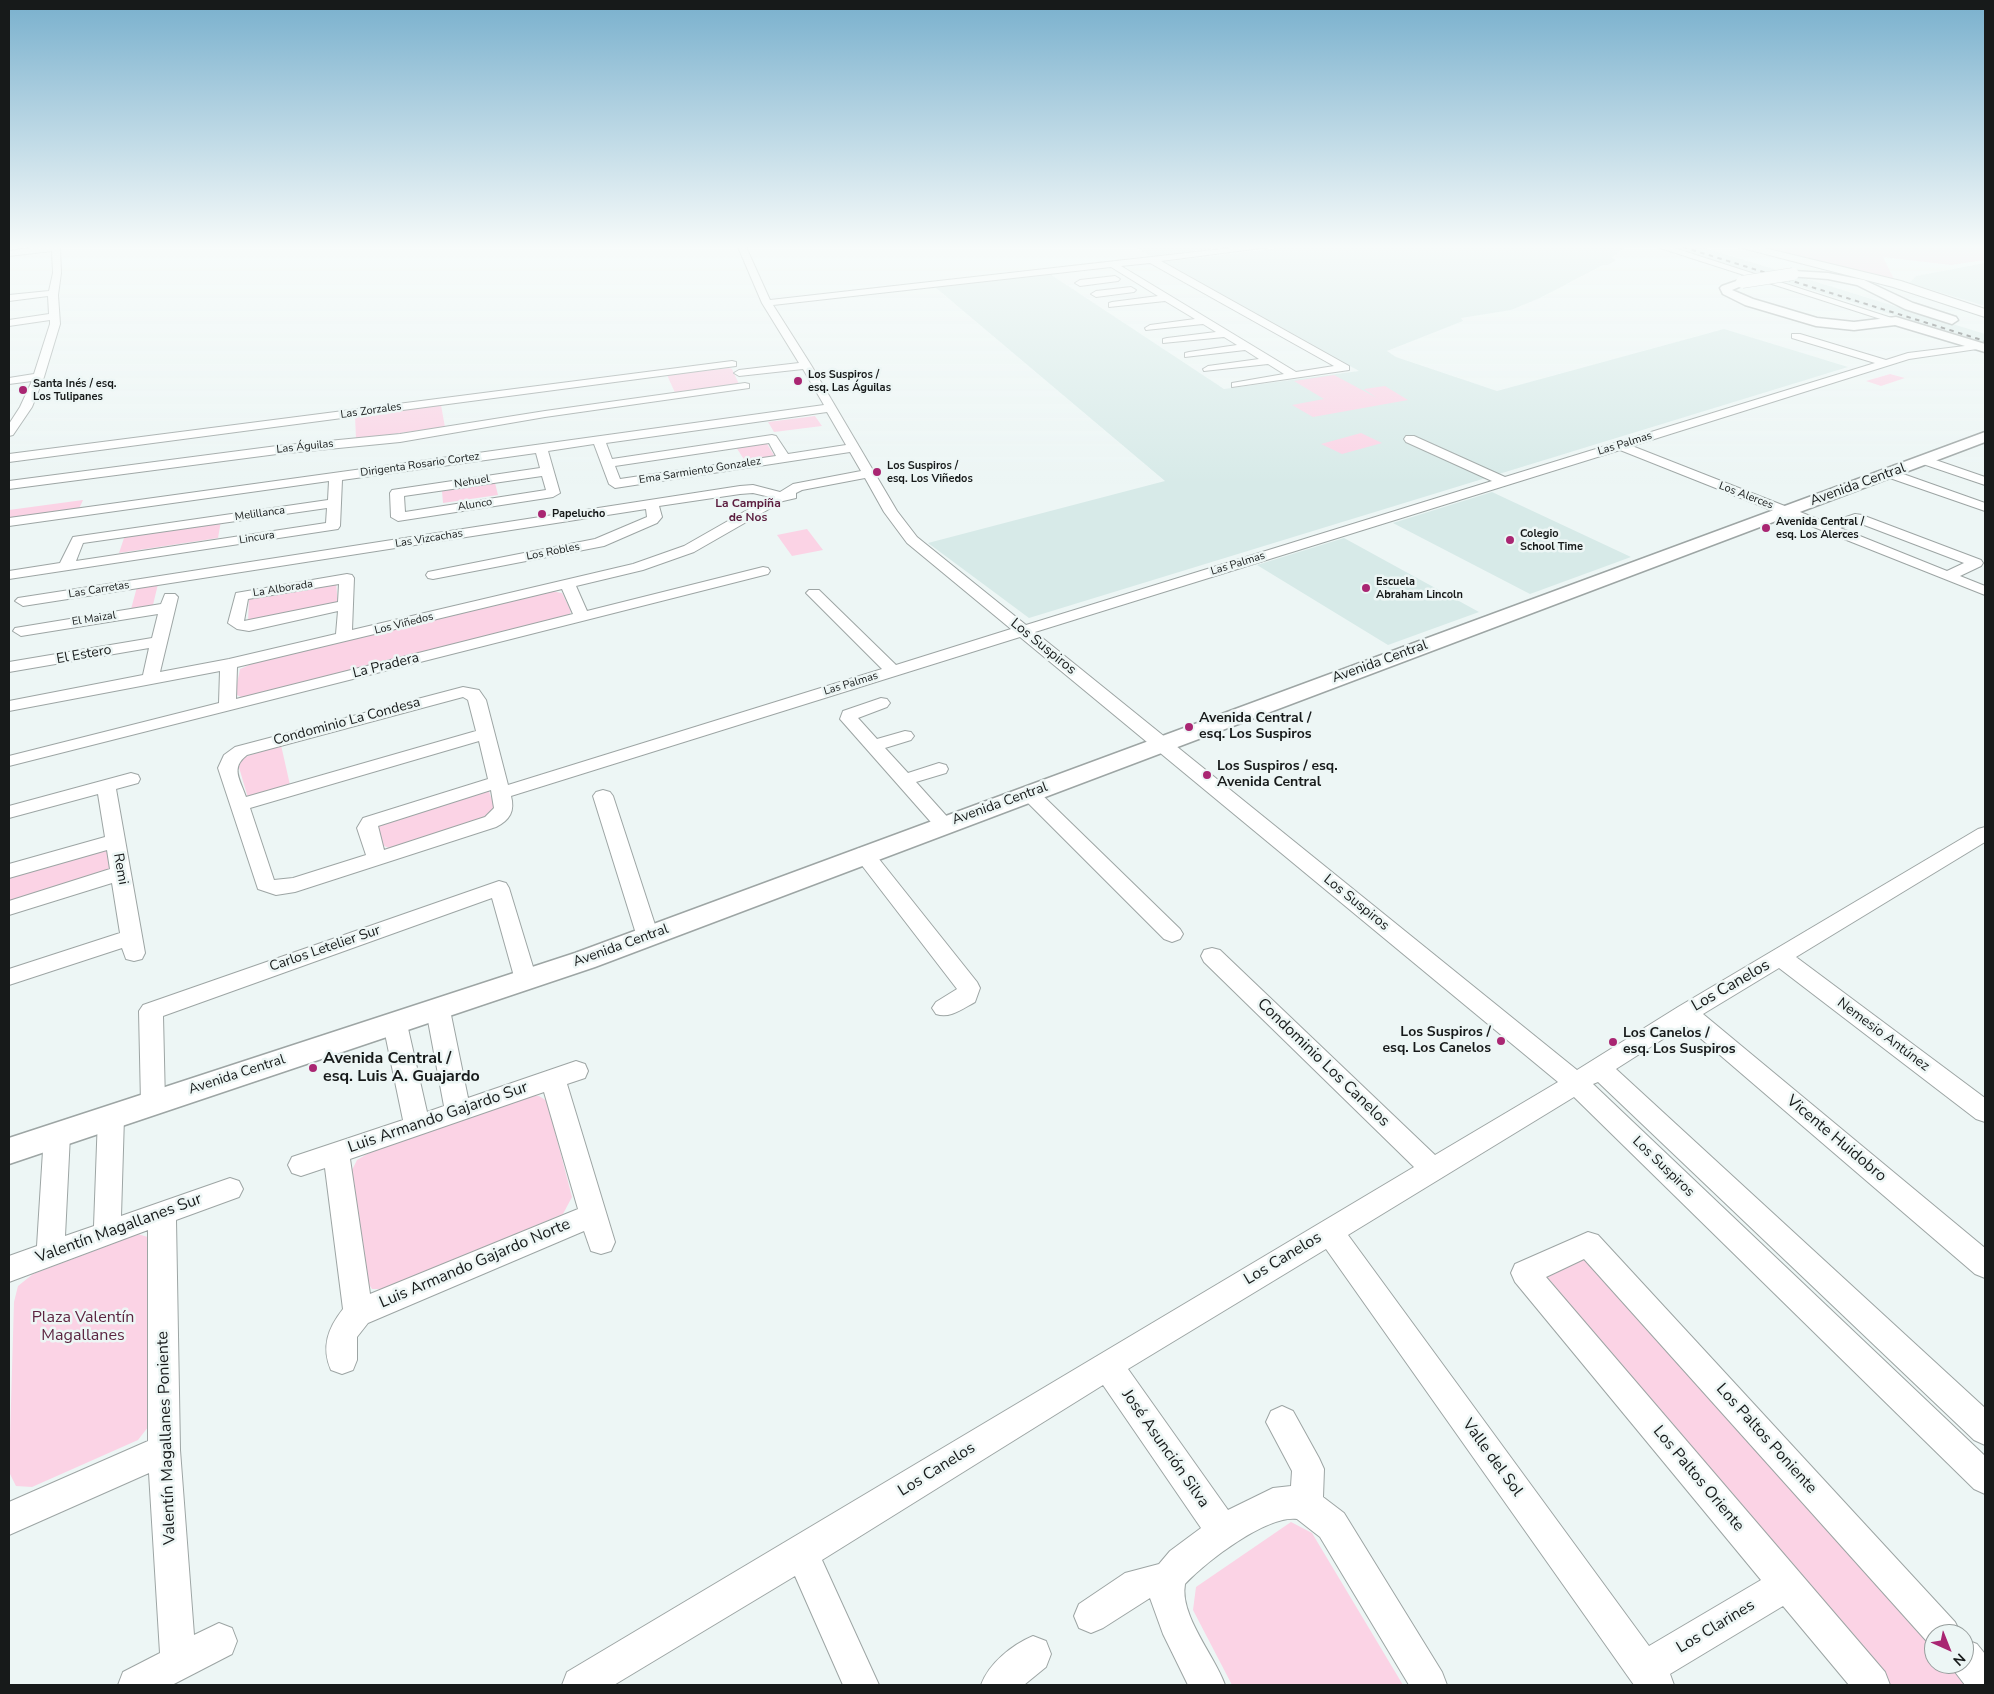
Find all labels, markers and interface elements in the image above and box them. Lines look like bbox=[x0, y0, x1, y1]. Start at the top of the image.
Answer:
place label: Los Suspiros / esq. Las Águilas bbox=[808, 368, 891, 394]
marker: Los Suspiros / esq. Las Águilas bbox=[792, 375, 804, 387]
place label: Santa Inés / esq. Los Tulipanes bbox=[33, 377, 117, 403]
marker: Santa Inés / esq. Los Tulipanes bbox=[17, 384, 29, 396]
street label: Las Zorzales bbox=[340, 400, 402, 422]
street label: Las Palmas bbox=[1596, 429, 1654, 459]
street label: Las Águilas bbox=[276, 437, 334, 457]
street label: Dirigenta Rosario Cortez bbox=[360, 450, 480, 480]
street label: Ema Sarmiento Gonzalez bbox=[638, 455, 762, 487]
place label: Los Suspiros / esq. Los Viñedos bbox=[887, 459, 973, 485]
street label: Avenida Central bbox=[1808, 460, 1908, 510]
marker: Los Suspiros / esq. Los Viñedos bbox=[871, 466, 883, 478]
street label: Nehuel bbox=[453, 473, 491, 491]
street label: Los Alerces bbox=[1717, 480, 1775, 512]
street label: Alunco bbox=[457, 496, 493, 514]
district label: La Campiña de Nos bbox=[715, 497, 781, 525]
street label: Melillanca bbox=[234, 504, 286, 524]
place label: Papelucho bbox=[552, 507, 605, 521]
marker: Papelucho bbox=[536, 508, 548, 520]
place label: Avenida Central / esq. Los Alerces bbox=[1776, 515, 1864, 541]
marker: Avenida Central / esq. Los Alerces bbox=[1760, 522, 1772, 534]
street label: Las Vizcachas bbox=[394, 527, 464, 551]
place label: Colegio School Time bbox=[1520, 527, 1583, 553]
street label: Lincura bbox=[238, 529, 276, 547]
marker: Colegio School Time bbox=[1504, 534, 1516, 546]
street label: Los Robles bbox=[525, 540, 581, 564]
street label: Las Palmas bbox=[1209, 549, 1267, 579]
place label: Escuela Abraham Lincoln bbox=[1376, 575, 1463, 601]
street label: La Alborada bbox=[252, 578, 314, 600]
street label: Las Carretas bbox=[68, 579, 130, 601]
marker: Escuela Abraham Lincoln bbox=[1360, 582, 1372, 594]
street label: El Maizal bbox=[71, 609, 117, 629]
street label: Los Viñedos bbox=[373, 610, 435, 638]
street label: Los Suspiros bbox=[1007, 615, 1079, 679]
street label: Avenida Central bbox=[1330, 637, 1430, 687]
street label: El Estero bbox=[55, 642, 113, 668]
street label: La Pradera bbox=[351, 650, 421, 682]
street label: Las Palmas bbox=[822, 669, 880, 699]
street label: Condominio La Condesa bbox=[272, 694, 422, 750]
place label: Avenida Central / esq. Los Suspiros bbox=[1199, 711, 1312, 744]
marker: Avenida Central / esq. Los Suspiros bbox=[1183, 721, 1195, 733]
place label: Los Suspiros / esq. Avenida Central bbox=[1217, 759, 1338, 792]
marker: Los Suspiros / esq. Avenida Central bbox=[1201, 769, 1213, 781]
street label: Avenida Central bbox=[950, 779, 1050, 829]
street label: Remi bbox=[109, 852, 131, 886]
street label: Los Suspiros bbox=[1320, 871, 1392, 935]
street label: Avenida Central bbox=[571, 921, 671, 971]
street label: Carlos Letelier Sur bbox=[267, 922, 383, 976]
street label: Los Canelos bbox=[1688, 956, 1774, 1016]
street label: Condominio Los Canelos bbox=[1253, 995, 1393, 1131]
street label: Nemesio Antúnez bbox=[1833, 995, 1933, 1075]
place label: Los Suspiros / esq. Los Canelos bbox=[1382, 1025, 1491, 1058]
place label: Los Canelos / esq. Los Suspiros bbox=[1623, 1026, 1736, 1058]
marker: Los Suspiros / esq. Los Canelos bbox=[1495, 1035, 1507, 1047]
marker: Los Canelos / esq. Los Suspiros bbox=[1607, 1036, 1619, 1048]
place label: Avenida Central / esq. Luis A. Guajardo bbox=[323, 1049, 480, 1087]
street label: Avenida Central bbox=[187, 1051, 287, 1099]
marker: Avenida Central / esq. Luis A. Guajardo bbox=[307, 1062, 319, 1074]
street label: Luis Armando Gajardo Sur bbox=[346, 1078, 530, 1158]
street label: Vicente Huidobro bbox=[1782, 1092, 1890, 1186]
street label: Los Suspiros bbox=[1629, 1133, 1697, 1201]
street label: Valentín Magallanes Sur bbox=[33, 1190, 205, 1268]
street label: Luis Armando Gajardo Norte bbox=[377, 1215, 573, 1313]
street label: Los Canelos bbox=[1241, 1228, 1325, 1290]
park label: Plaza Valentín Magallanes bbox=[32, 1308, 134, 1346]
street label: Valentín Magallanes Poniente bbox=[154, 1331, 180, 1545]
street label: Los Paltos Poniente bbox=[1712, 1380, 1820, 1498]
street label: José Asunción Silva bbox=[1117, 1386, 1213, 1512]
street label: Valle del Sol bbox=[1458, 1416, 1526, 1500]
street label: Los Paltos Oriente bbox=[1648, 1422, 1748, 1536]
street label: Los Canelos bbox=[895, 1439, 979, 1501]
street label: Los Clarines bbox=[1673, 1596, 1759, 1658]
north arrow bbox=[1924, 1624, 1974, 1674]
text: N bbox=[1949, 1649, 1969, 1670]

